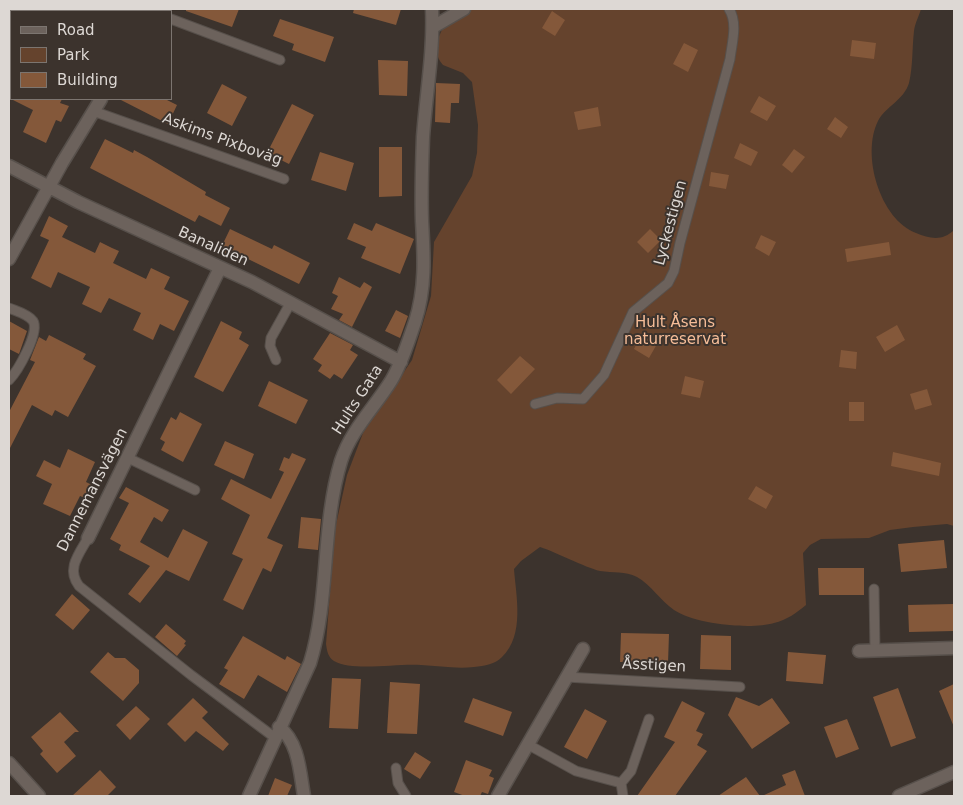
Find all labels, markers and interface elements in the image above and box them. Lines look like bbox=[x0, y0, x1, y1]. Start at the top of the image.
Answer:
legend bbox=[10, 10, 172, 100]
text: Road bbox=[57, 21, 95, 39]
text: Park bbox=[57, 46, 89, 64]
text: Building bbox=[57, 71, 118, 89]
street label: Askims Pixboväg bbox=[160, 110, 284, 170]
street label: Lyckestigen bbox=[651, 178, 691, 268]
street label: Banaliden bbox=[175, 224, 251, 270]
park label: Hult Åsens naturreservat bbox=[624, 314, 726, 349]
street label: Hults Gata bbox=[329, 362, 387, 438]
street label: Dannemansvägen bbox=[54, 425, 132, 555]
street label: Åsstigen bbox=[621, 655, 687, 677]

